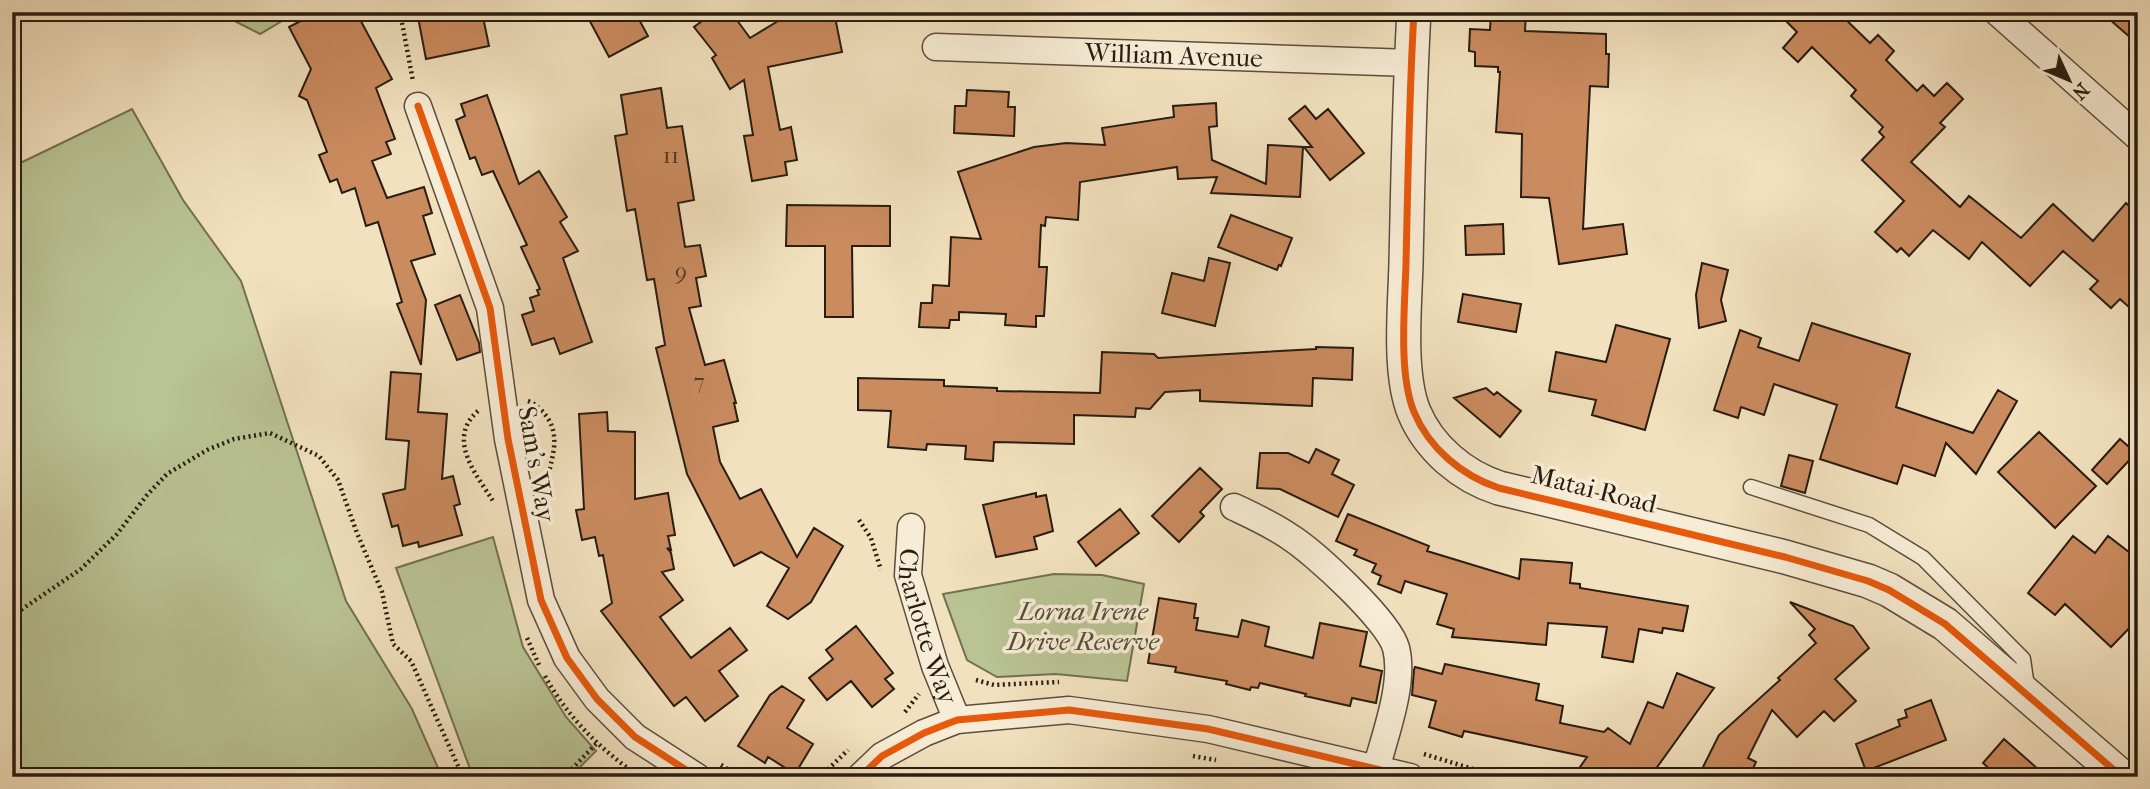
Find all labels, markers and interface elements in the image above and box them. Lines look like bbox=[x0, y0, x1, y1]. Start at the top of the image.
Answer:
street label: William Avenue bbox=[1083, 37, 1264, 74]
north arrow bbox=[2035, 46, 2104, 116]
text: N bbox=[2067, 78, 2093, 104]
house number: 11 bbox=[663, 142, 679, 169]
house number: 9 bbox=[675, 258, 687, 285]
house number: 7 bbox=[693, 368, 705, 395]
street label: Sam's Way bbox=[511, 404, 562, 525]
street label: Matai Road bbox=[1528, 459, 1661, 520]
street label: Charlotte Way bbox=[892, 547, 964, 710]
park label: Lorna Irene Drive Reserve bbox=[1005, 596, 1161, 657]

